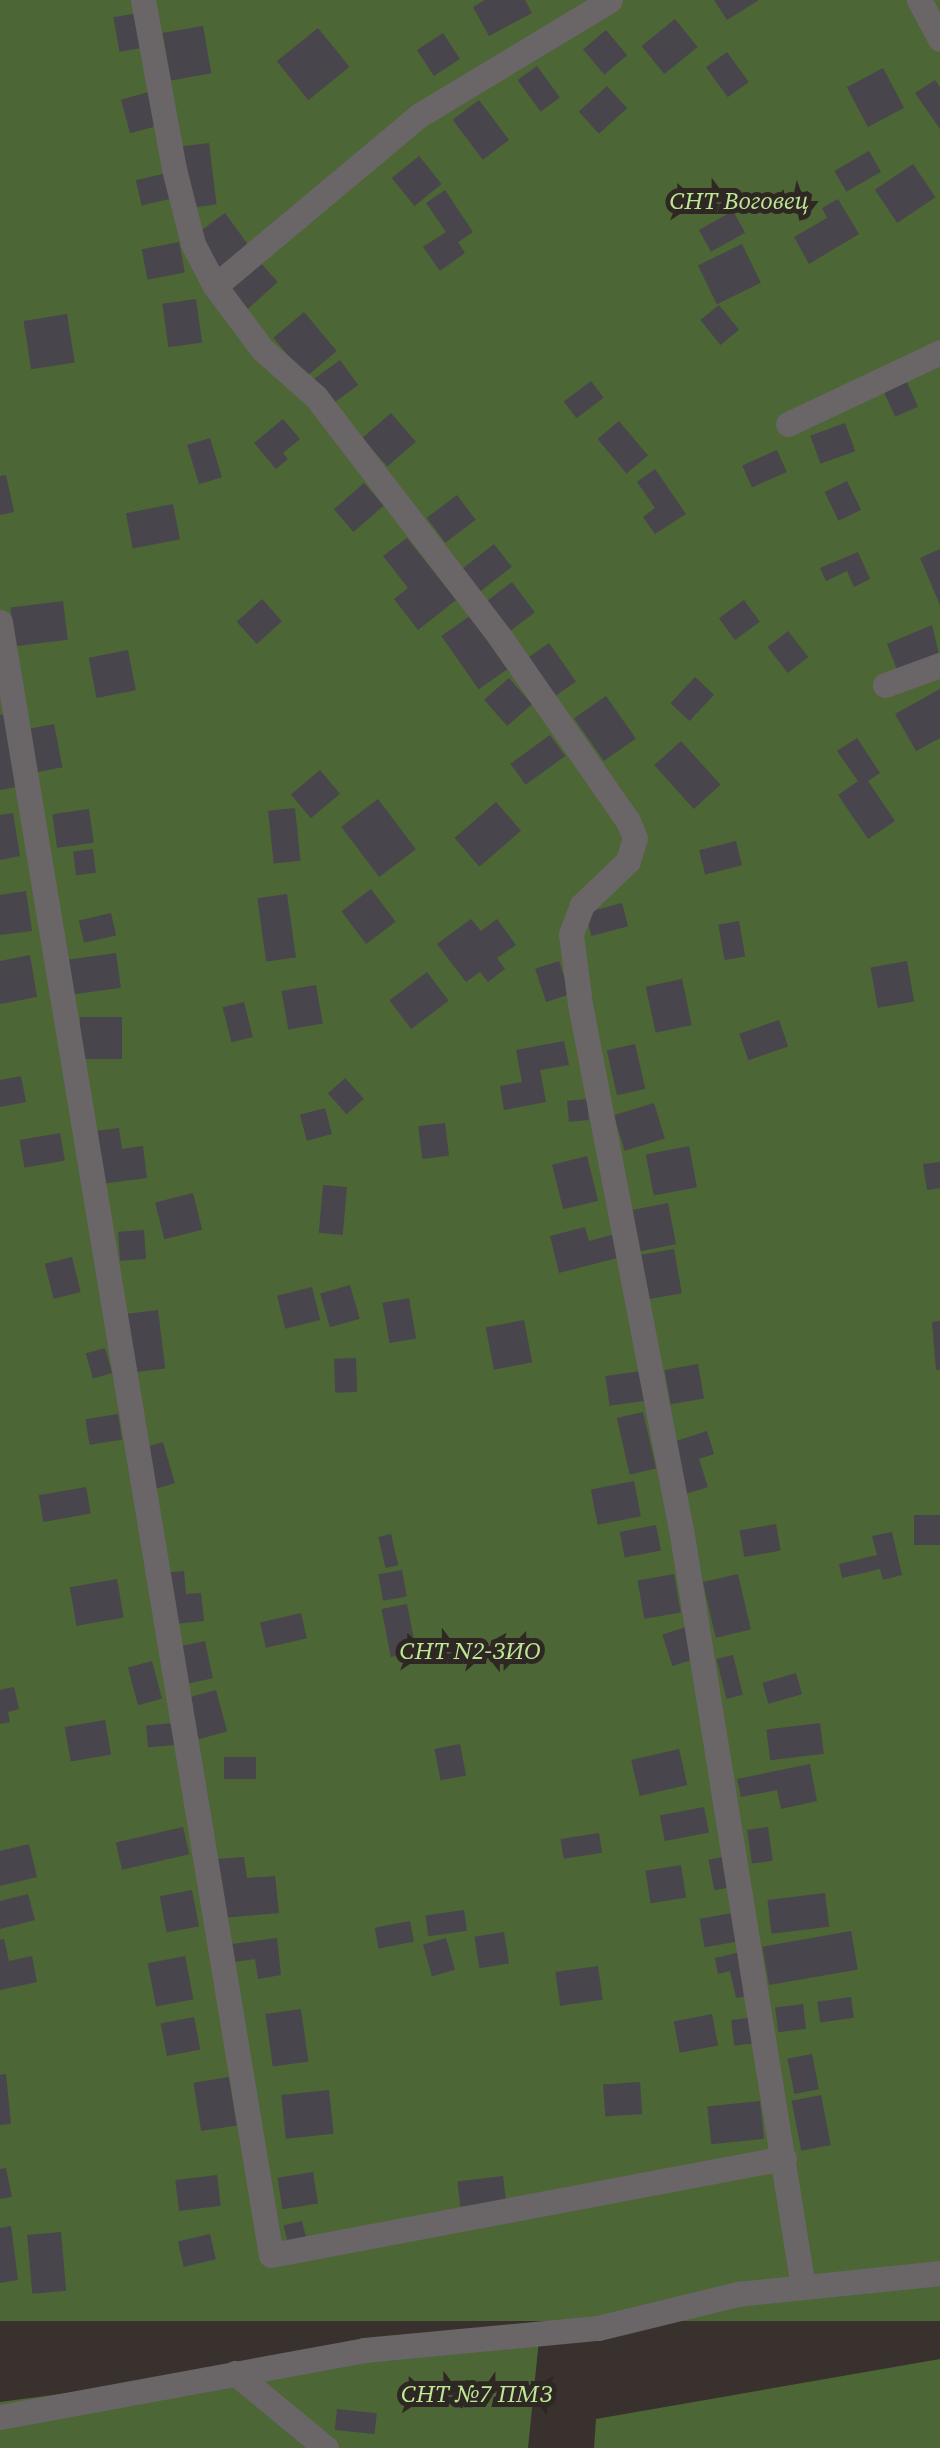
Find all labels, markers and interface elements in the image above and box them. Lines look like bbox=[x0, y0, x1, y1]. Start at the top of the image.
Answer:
park label: СНТ Воговец bbox=[669, 185, 809, 215]
park label: СНТ N2-ЗИО bbox=[400, 1635, 540, 1665]
park label: СНТ №7 ПМЗ bbox=[401, 2378, 553, 2408]

